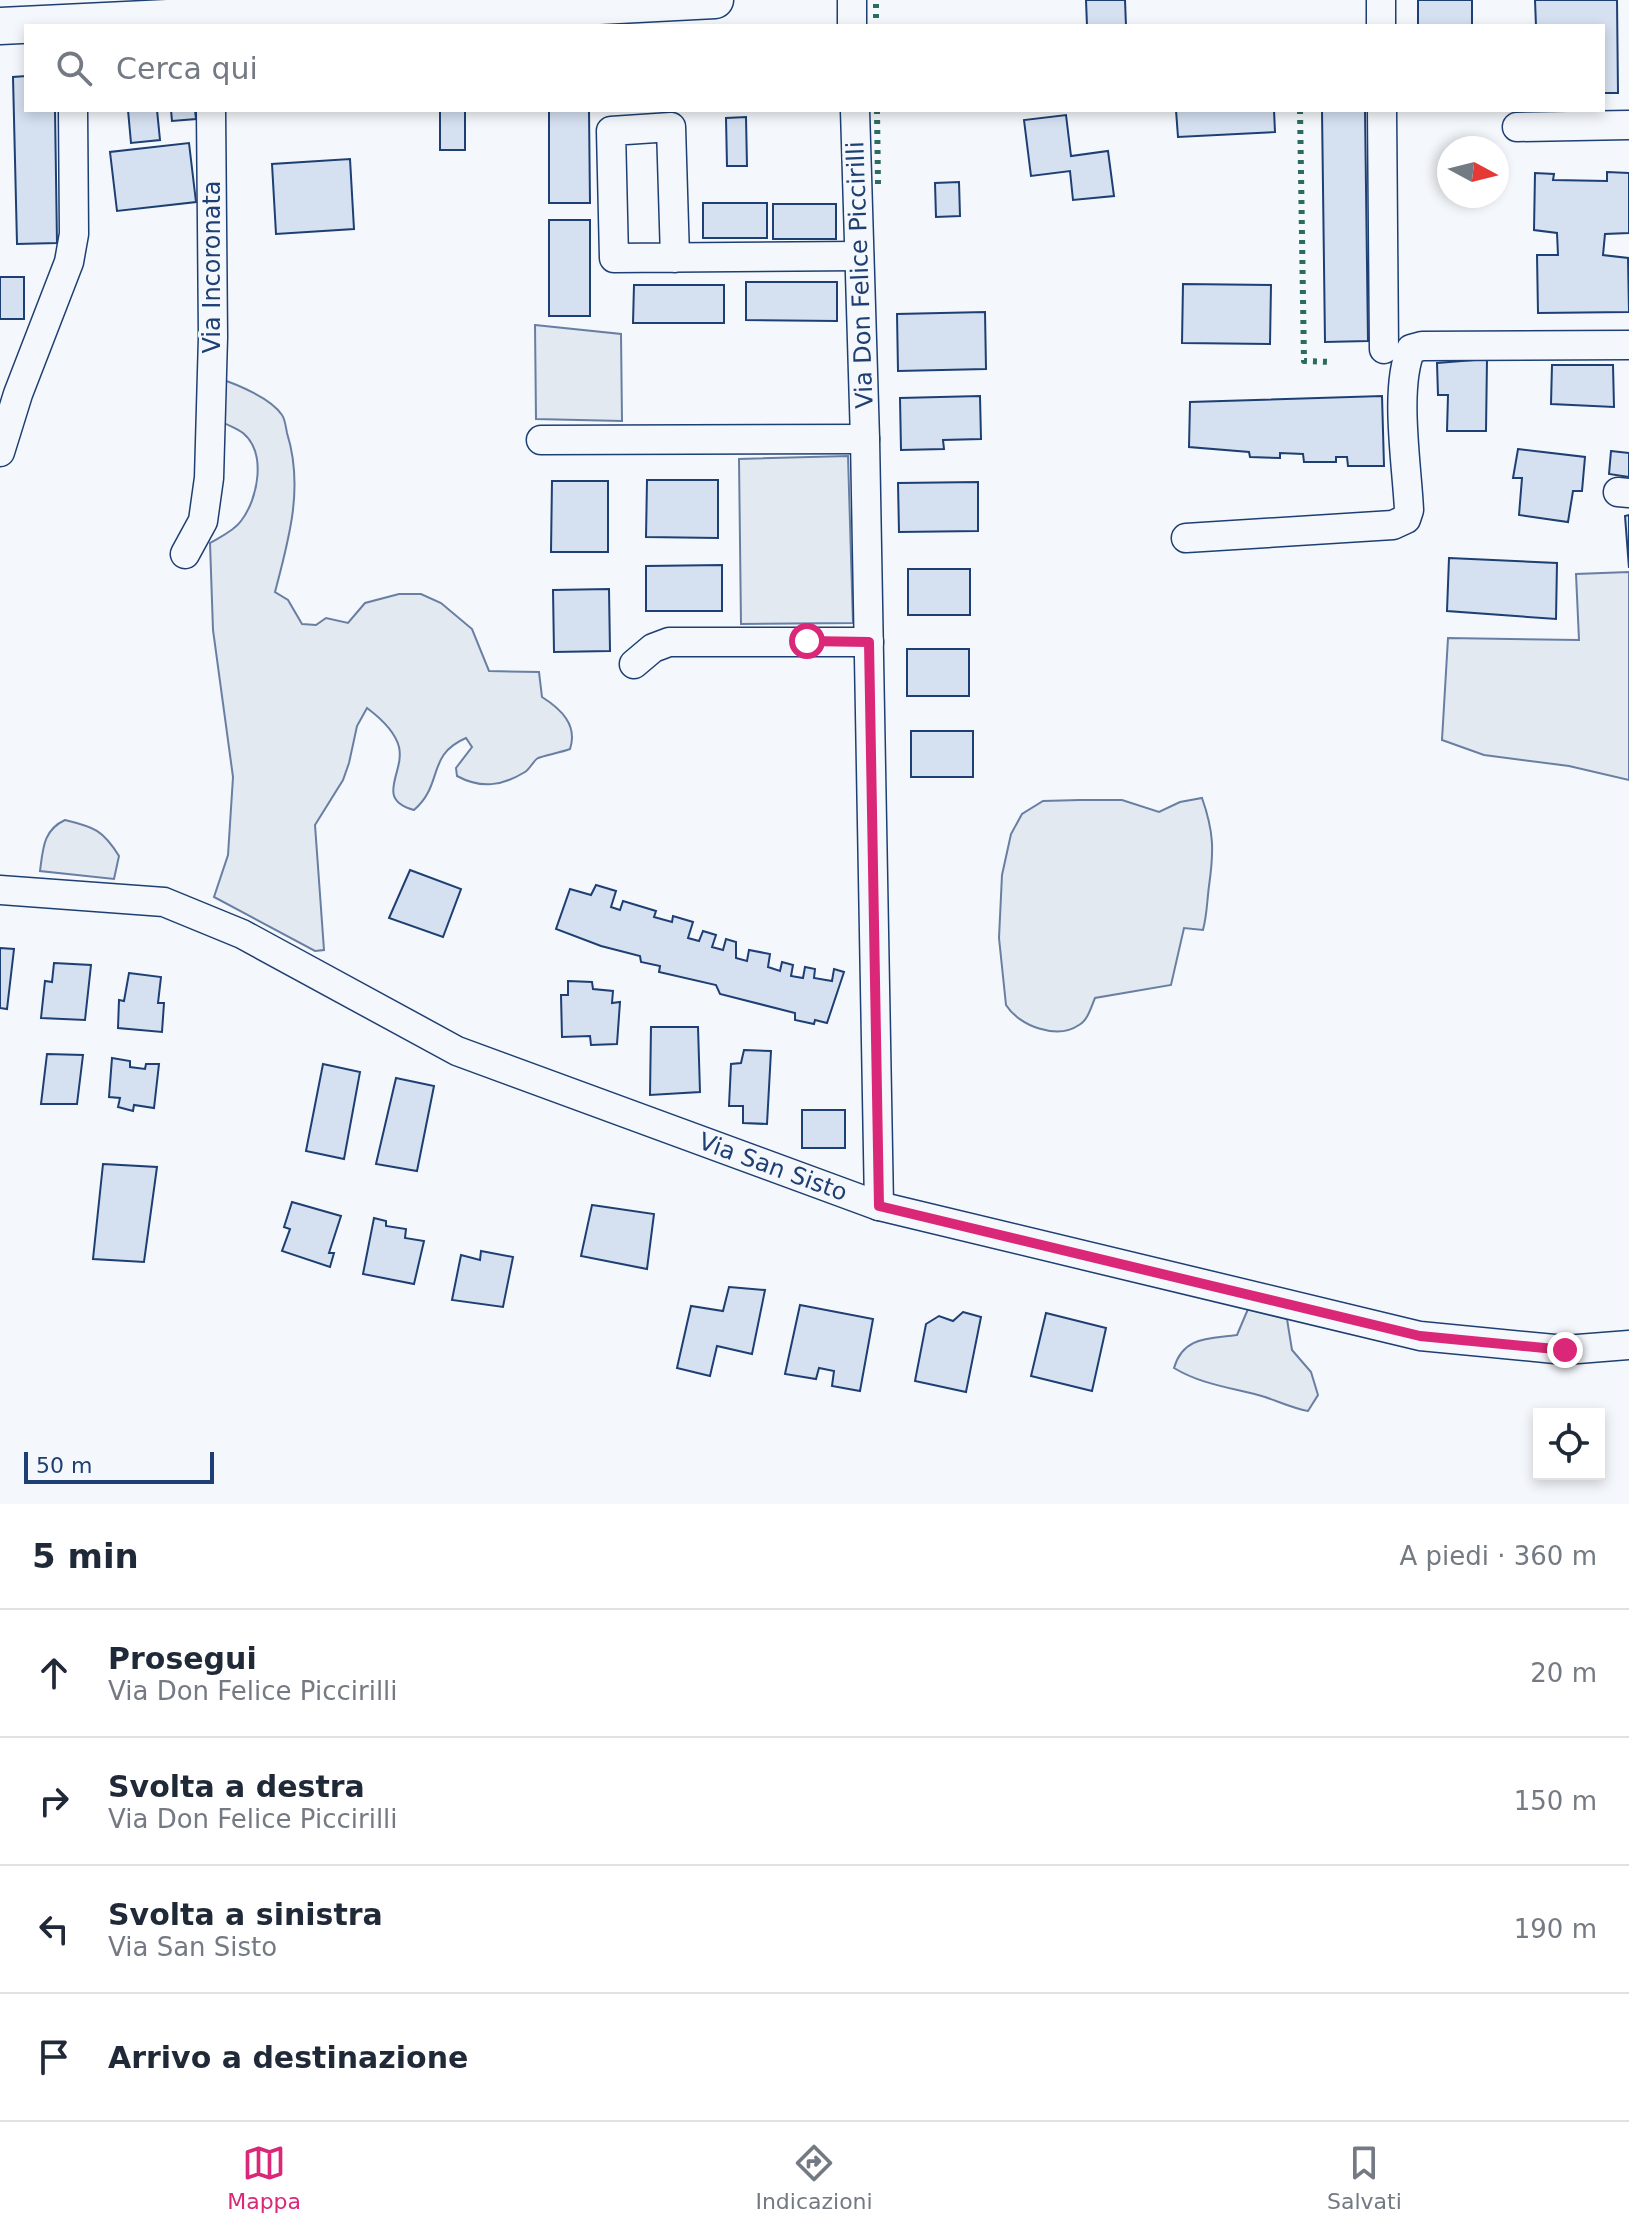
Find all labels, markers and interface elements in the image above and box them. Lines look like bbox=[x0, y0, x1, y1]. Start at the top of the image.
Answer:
search box bbox=[24, 24, 1605, 112]
icon: search bbox=[52, 46, 96, 90]
text: Cerca qui bbox=[116, 51, 258, 86]
north arrow bbox=[1437, 136, 1509, 208]
street label: Via Don Felice Piccirilli bbox=[841, 141, 879, 409]
street label: Via Incoronata bbox=[198, 180, 226, 354]
route start bbox=[789, 623, 825, 659]
street label: Via San Sisto bbox=[695, 1127, 851, 1207]
route end bbox=[1547, 1332, 1583, 1368]
map controls bbox=[1533, 1408, 1605, 1480]
button: locate bbox=[1533, 1408, 1605, 1480]
scale bar bbox=[24, 1448, 214, 1484]
text: 50 m bbox=[36, 1453, 92, 1478]
text: 5 min bbox=[32, 1536, 139, 1576]
text: A piedi · 360 m bbox=[1399, 1541, 1597, 1571]
text: Prosegui bbox=[108, 1641, 257, 1676]
icon: ahead bbox=[32, 1651, 76, 1695]
text: 20 m bbox=[1530, 1658, 1597, 1688]
text: Via Don Felice Piccirilli bbox=[108, 1676, 398, 1706]
text: Svolta a destra bbox=[108, 1769, 365, 1804]
icon: right bbox=[32, 1779, 76, 1823]
text: 150 m bbox=[1514, 1786, 1597, 1816]
text: Via Don Felice Piccirilli bbox=[108, 1804, 398, 1834]
text: Svolta a sinistra bbox=[108, 1897, 383, 1932]
icon: left bbox=[32, 1907, 76, 1951]
text: 190 m bbox=[1514, 1914, 1597, 1944]
text: Via San Sisto bbox=[108, 1932, 277, 1962]
icon: arrive bbox=[32, 2035, 76, 2079]
text: Arrivo a destinazione bbox=[108, 2040, 468, 2075]
tab: Mappa bbox=[227, 2141, 301, 2214]
tab: Indicazioni bbox=[755, 2141, 873, 2214]
tab: Salvati bbox=[1327, 2141, 1402, 2214]

